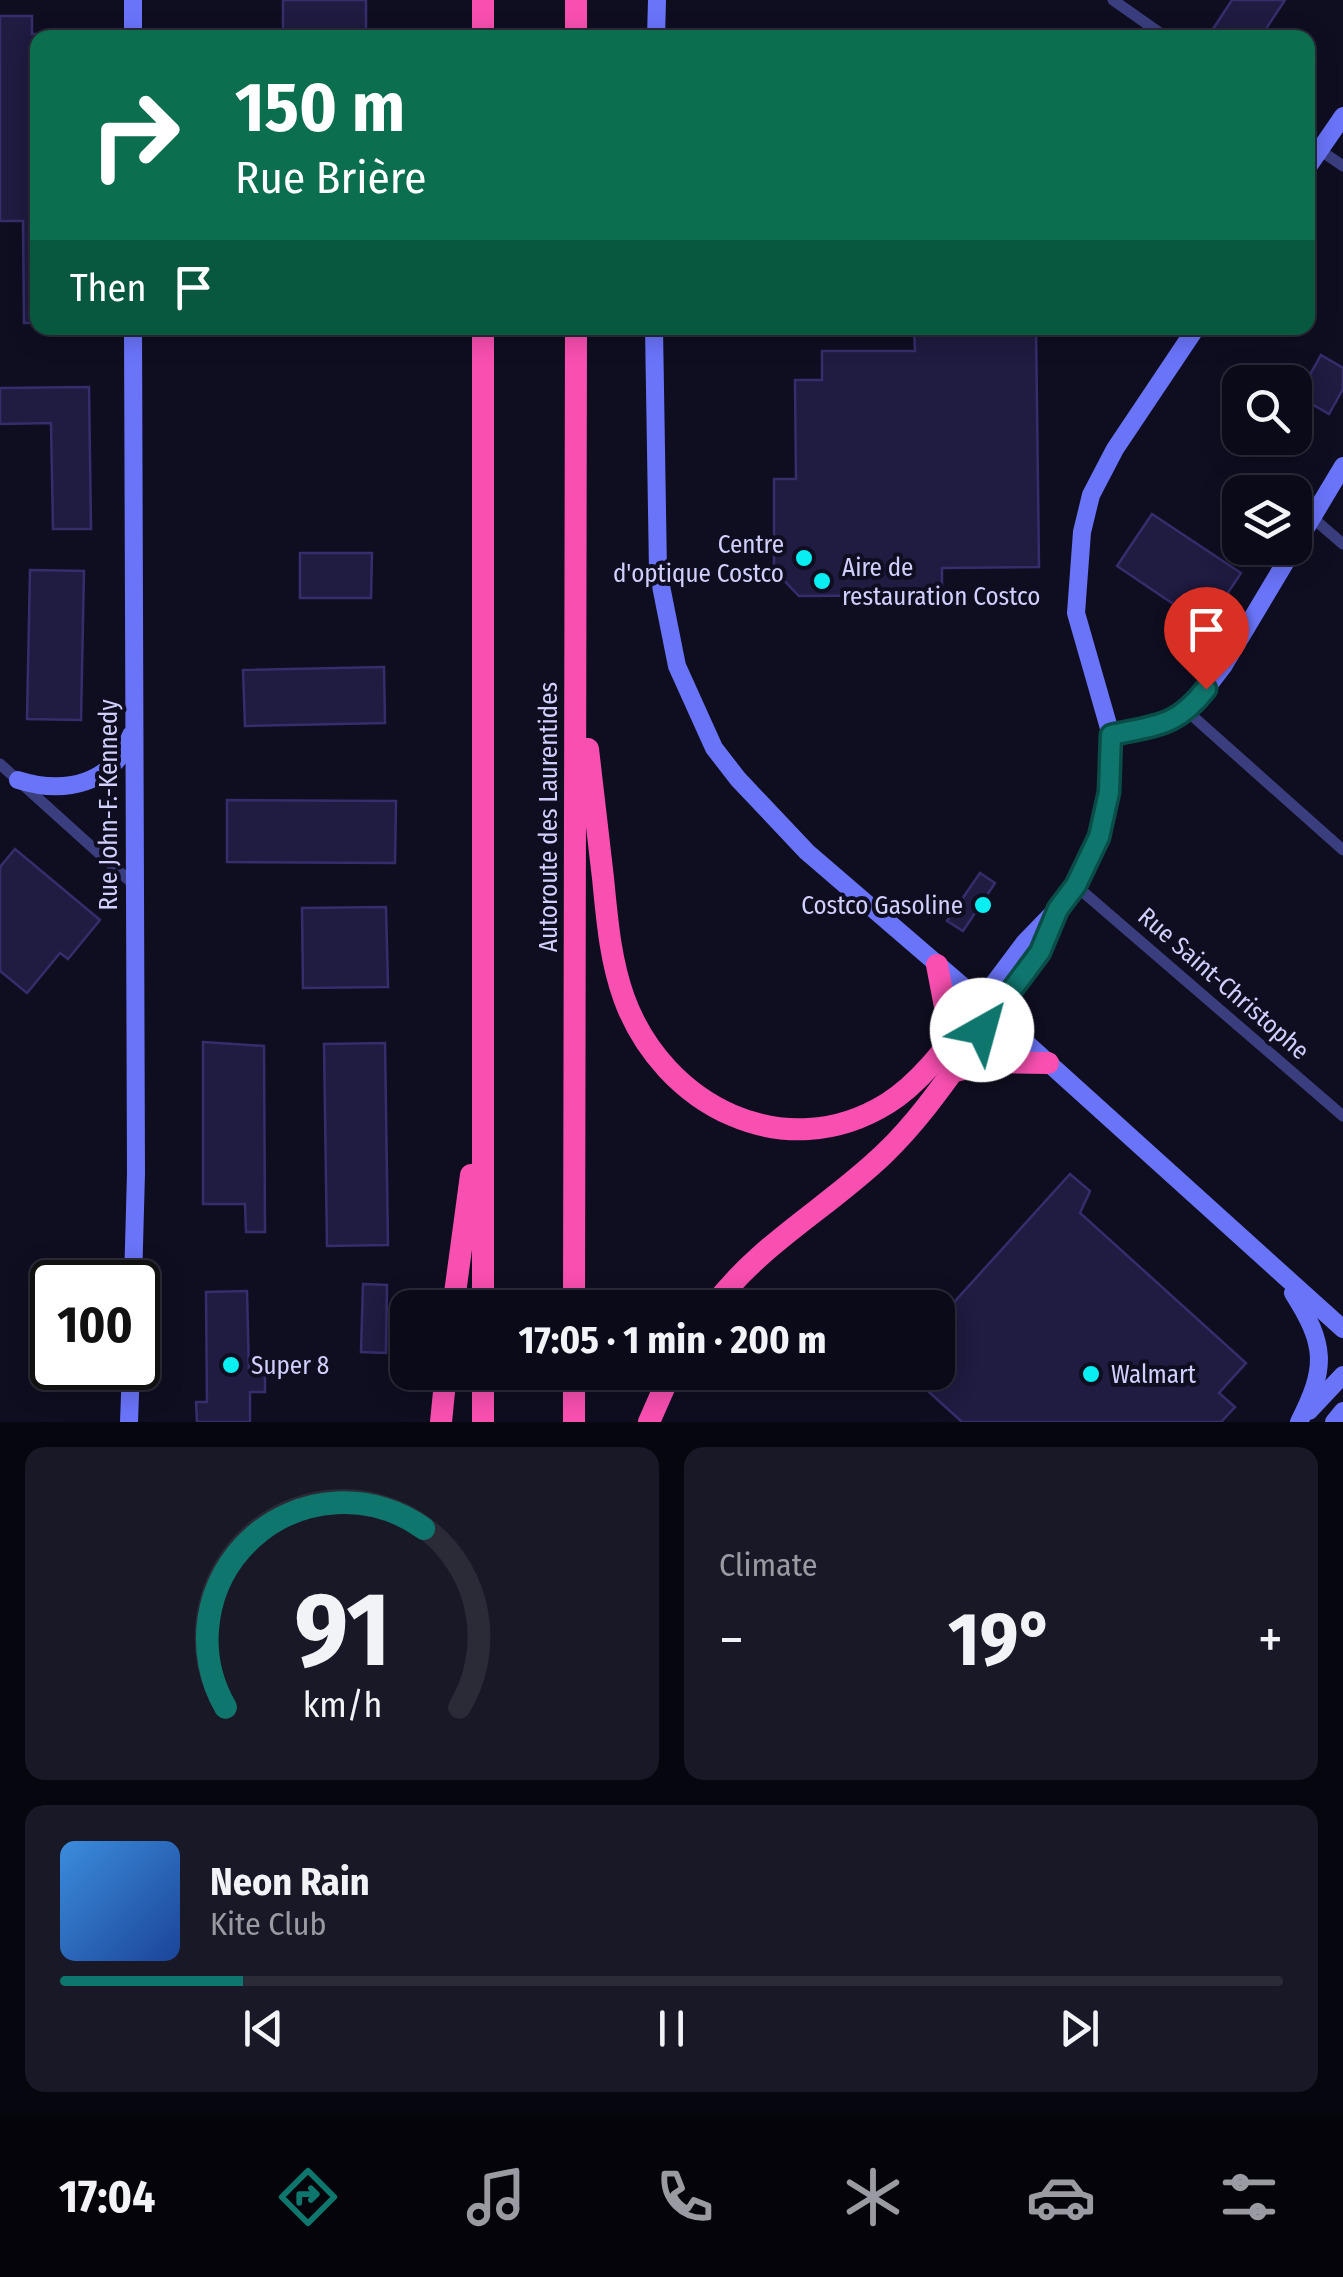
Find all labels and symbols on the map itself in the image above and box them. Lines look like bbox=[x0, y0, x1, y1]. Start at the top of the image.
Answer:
place label: Centre d'optique Costco bbox=[613, 530, 784, 589]
marker: Centre d'optique Costco bbox=[793, 547, 815, 569]
place label: Aire de restauration Costco bbox=[842, 553, 1040, 612]
marker: Aire de restauration Costco bbox=[811, 570, 833, 592]
pin bbox=[1164, 587, 1249, 690]
street label: Autoroute des Laurentides bbox=[534, 682, 564, 952]
street label: Rue John-F.-Kennedy bbox=[94, 699, 124, 911]
place label: Costco Gasoline bbox=[801, 891, 963, 921]
marker: Costco Gasoline bbox=[972, 894, 994, 916]
street label: Rue Saint-Christophe bbox=[1132, 901, 1315, 1066]
position arrow bbox=[930, 978, 1034, 1082]
speed limit sign: 100 bbox=[30, 1260, 160, 1390]
place label: Super 8 bbox=[251, 1351, 329, 1381]
marker: Super 8 bbox=[220, 1354, 242, 1376]
place label: Walmart bbox=[1111, 1360, 1197, 1390]
marker: Walmart bbox=[1080, 1363, 1102, 1385]

